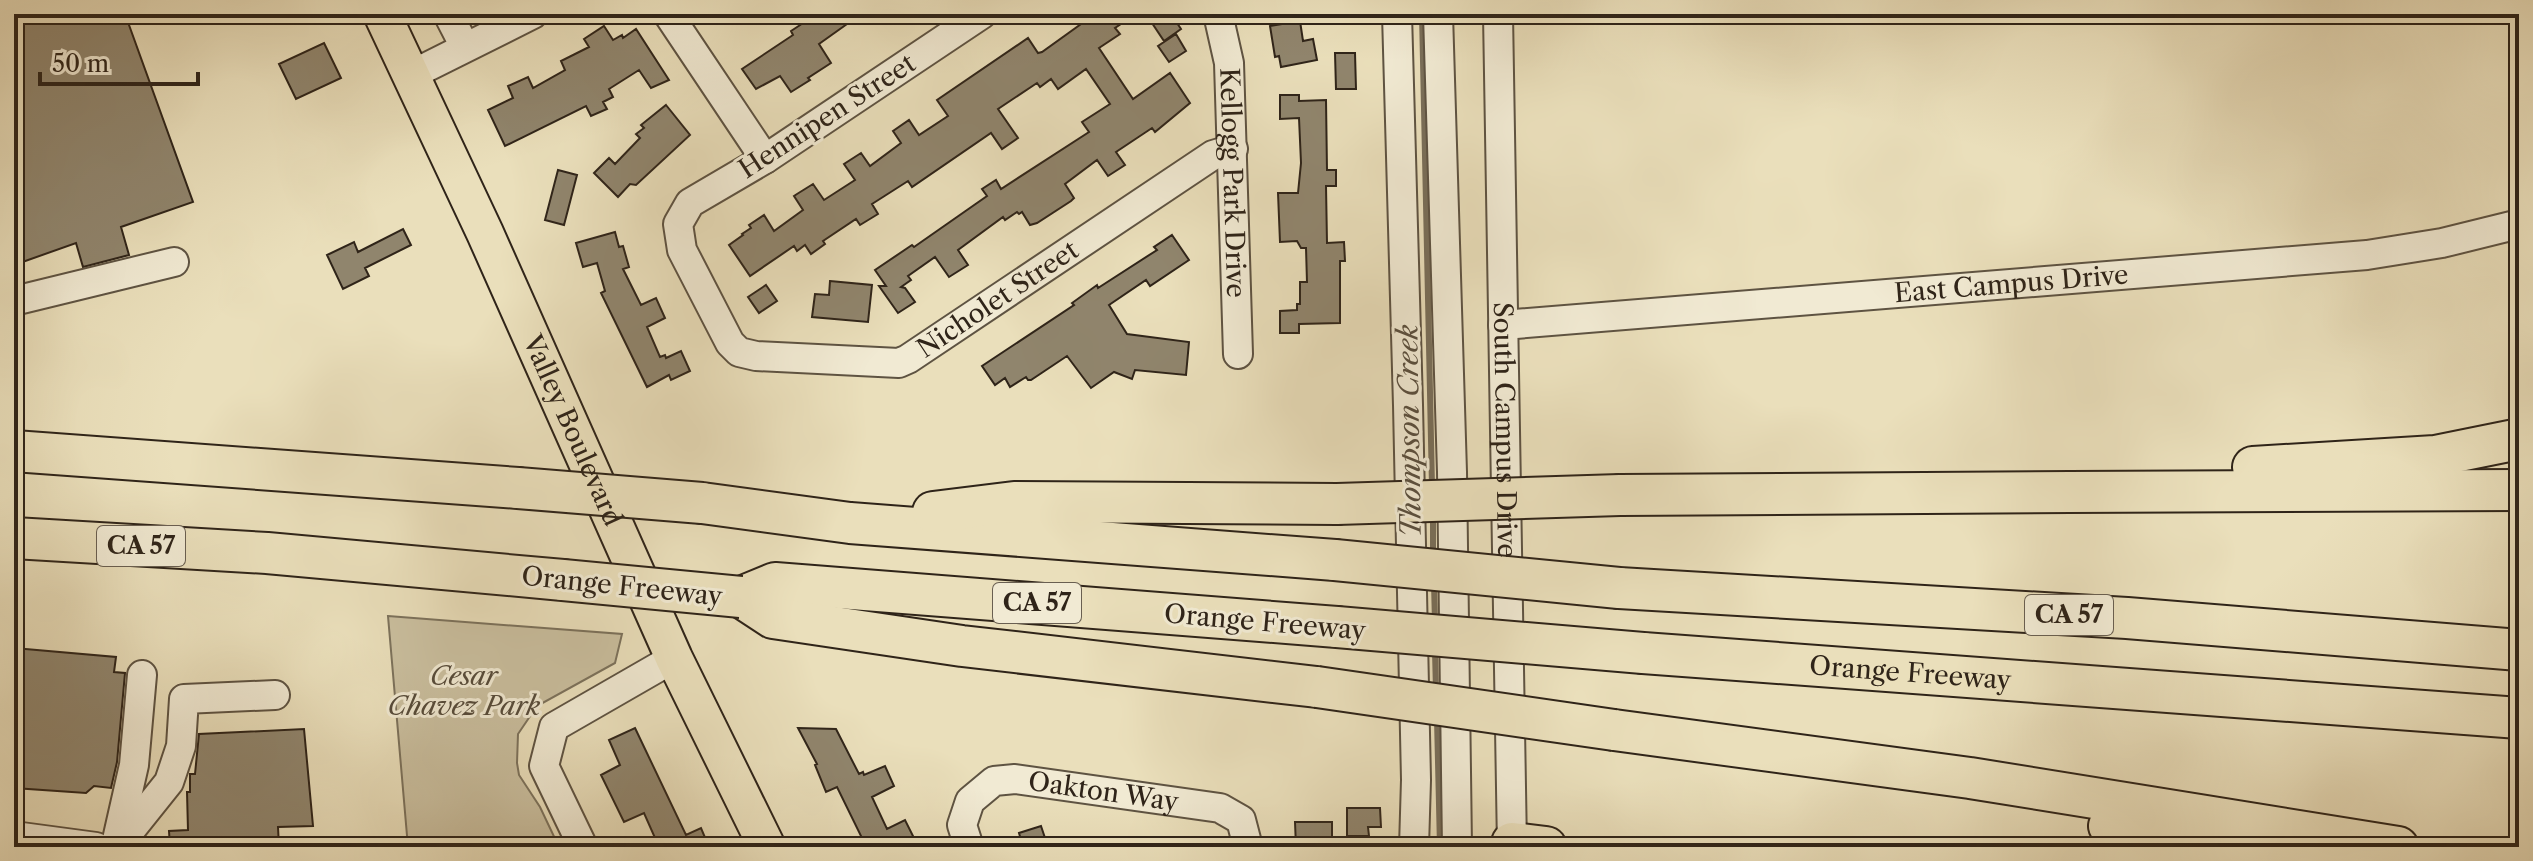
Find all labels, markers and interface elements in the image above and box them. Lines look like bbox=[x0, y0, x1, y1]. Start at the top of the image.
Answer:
scale bar bbox=[40, 36, 198, 86]
street label: Hennipen Street bbox=[733, 47, 922, 185]
text: 50 m bbox=[52, 49, 109, 78]
street label: Kellogg Park Drive bbox=[1213, 67, 1252, 298]
street label: Nicholet Street bbox=[911, 233, 1085, 364]
street label: East Campus Drive bbox=[1893, 258, 2130, 309]
street label: South Campus Drive bbox=[1487, 302, 1523, 558]
water label: Thompson Creek bbox=[1390, 324, 1428, 538]
street label: Valley Boulevard bbox=[516, 329, 629, 531]
road number: CA 57 bbox=[97, 526, 185, 566]
street label: Orange Freeway bbox=[520, 560, 725, 613]
road number: CA 57 bbox=[993, 583, 1081, 623]
road number: CA 57 bbox=[2025, 595, 2113, 635]
street label: Orange Freeway bbox=[1163, 597, 1368, 647]
street label: Orange Freeway bbox=[1808, 649, 2013, 696]
park label: Cesar Chavez Park bbox=[388, 660, 541, 722]
street label: Oakton Way bbox=[1026, 765, 1181, 818]

